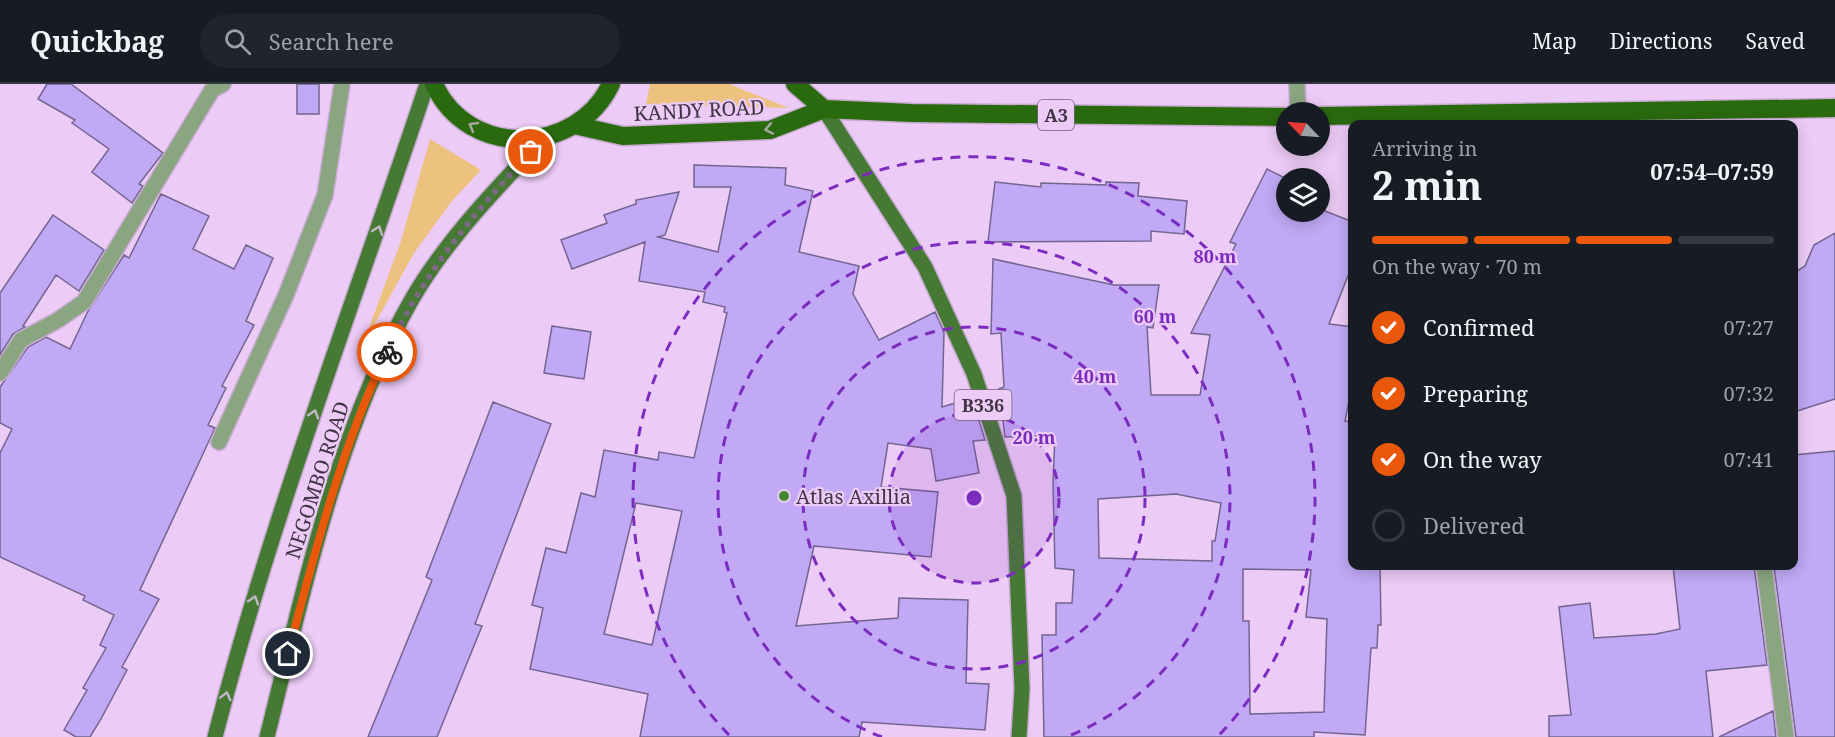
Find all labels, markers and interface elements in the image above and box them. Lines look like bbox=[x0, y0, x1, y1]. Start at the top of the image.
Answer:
search box bbox=[200, 14, 620, 68]
text: Quickbag bbox=[30, 22, 164, 60]
icon: search bbox=[221, 25, 254, 58]
text: Search here bbox=[269, 26, 394, 56]
text: Map bbox=[1532, 27, 1577, 55]
text: Directions bbox=[1610, 27, 1712, 55]
text: Saved bbox=[1745, 27, 1805, 55]
street label: KANDY ROAD bbox=[633, 93, 765, 127]
road number: A3 bbox=[1038, 100, 1074, 130]
north arrow bbox=[1276, 102, 1330, 156]
map controls bbox=[1276, 102, 1330, 222]
one-way arrow bbox=[469, 121, 479, 133]
one-way arrow bbox=[765, 122, 775, 135]
pin bbox=[505, 126, 556, 177]
icon: bag bbox=[514, 135, 547, 168]
text: Arriving in bbox=[1372, 135, 1477, 162]
text: 07:54–07:59 bbox=[1650, 156, 1774, 186]
text: 2 min bbox=[1372, 158, 1482, 211]
button: layers bbox=[1276, 168, 1330, 222]
one-way arrow bbox=[370, 225, 383, 236]
text: 80 m bbox=[1194, 244, 1237, 268]
text: On the way · 70 m bbox=[1372, 253, 1542, 280]
text: 60 m bbox=[1134, 304, 1177, 328]
icon: check bbox=[1372, 311, 1405, 344]
text: Confirmed bbox=[1423, 312, 1534, 342]
text: 07:27 bbox=[1724, 314, 1774, 341]
courier bbox=[357, 322, 417, 382]
icon: bike bbox=[371, 336, 404, 369]
text: 40 m bbox=[1074, 364, 1117, 388]
icon: check bbox=[1372, 377, 1405, 410]
text: Preparing bbox=[1423, 378, 1528, 408]
text: 07:32 bbox=[1724, 380, 1774, 407]
road number: B336 bbox=[954, 390, 1012, 420]
street label: NEGOMBO ROAD bbox=[279, 398, 355, 562]
one-way arrow bbox=[307, 409, 319, 420]
text: 20 m bbox=[1013, 425, 1056, 449]
icon: check bbox=[1372, 443, 1405, 476]
text: On the way bbox=[1423, 444, 1542, 474]
text: 07:41 bbox=[1724, 446, 1774, 473]
place label: Atlas Axillia bbox=[796, 483, 911, 510]
centre of rings bbox=[964, 488, 984, 508]
marker: Atlas Axillia bbox=[777, 489, 791, 503]
text: Delivered bbox=[1423, 510, 1525, 540]
one-way arrow bbox=[247, 595, 259, 606]
pin bbox=[262, 628, 313, 679]
icon: home bbox=[271, 637, 304, 670]
one-way arrow bbox=[218, 691, 231, 701]

